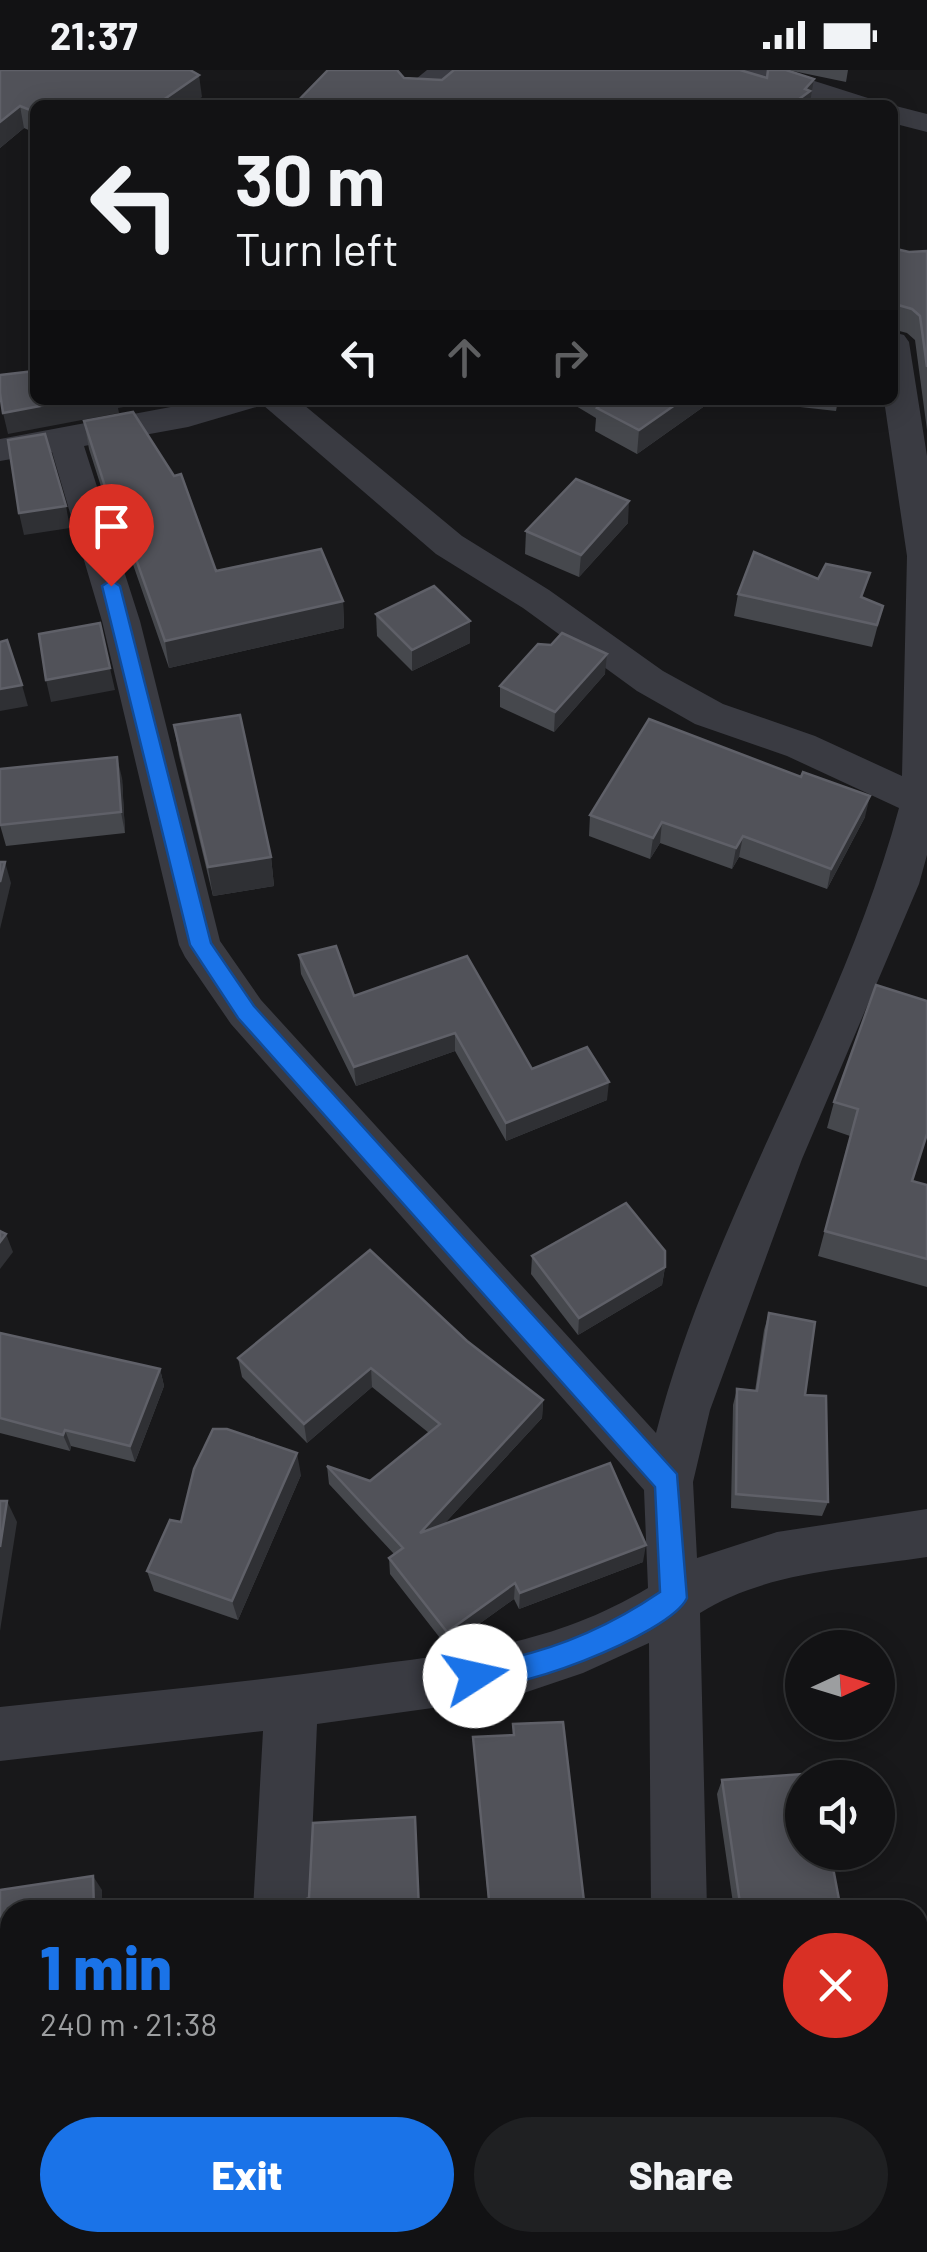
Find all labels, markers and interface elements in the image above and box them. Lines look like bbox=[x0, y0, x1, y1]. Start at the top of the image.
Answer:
text: 21:37 bbox=[50, 12, 138, 58]
text: 30 m bbox=[235, 136, 385, 220]
icon: left bbox=[70, 140, 200, 270]
text: Turn left bbox=[235, 221, 399, 275]
icon: left bbox=[332, 330, 387, 385]
icon: ahead bbox=[437, 330, 492, 385]
icon: right bbox=[542, 330, 597, 385]
pin bbox=[69, 484, 154, 587]
icon: arrive bbox=[84, 499, 139, 554]
position arrow bbox=[423, 1624, 527, 1728]
north arrow bbox=[785, 1630, 895, 1740]
map controls bbox=[785, 1630, 895, 1870]
button: sound bbox=[785, 1760, 895, 1870]
text: 1 min bbox=[40, 1930, 172, 2002]
button: close bbox=[783, 1933, 888, 2038]
text: 240 m · 21:38 bbox=[40, 2004, 217, 2042]
button: Exit bbox=[40, 2117, 454, 2232]
button: Share bbox=[474, 2117, 888, 2232]

